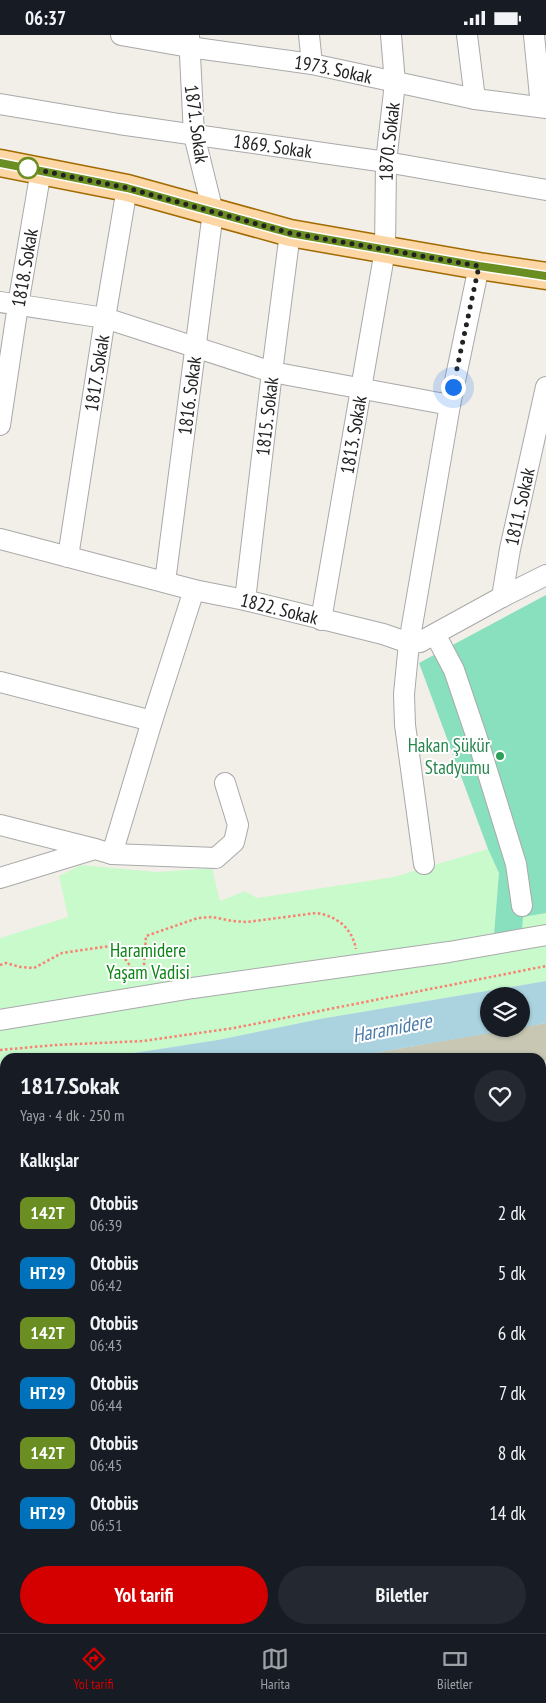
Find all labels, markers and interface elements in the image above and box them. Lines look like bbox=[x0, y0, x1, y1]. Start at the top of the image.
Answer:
text: 06:37 bbox=[25, 6, 66, 30]
street label: 1973. Sokak bbox=[293, 50, 375, 89]
street label: 1871. Sokak bbox=[180, 83, 214, 165]
street label: 1870. Sokak bbox=[374, 100, 405, 181]
street label: 1869. Sokak bbox=[232, 128, 314, 163]
unlabelled marker bbox=[17, 157, 39, 179]
street label: 1818. Sokak bbox=[6, 226, 43, 309]
street label: 1817. Sokak bbox=[79, 332, 114, 413]
street label: 1816. Sokak bbox=[172, 354, 206, 436]
street label: 1815. Sokak bbox=[250, 375, 283, 457]
your location bbox=[441, 375, 466, 400]
street label: 1813. Sokak bbox=[334, 393, 372, 476]
street label: 1811. Sokak bbox=[499, 465, 540, 548]
street label: 1822. Sokak bbox=[238, 587, 321, 630]
place label: Hakan Şükür Stadyumu bbox=[408, 733, 491, 779]
marker: Hakan Şükür Stadyumu bbox=[494, 750, 506, 762]
park label: Haramidere Yaşam Vadisi bbox=[106, 938, 190, 984]
map controls bbox=[480, 987, 530, 1037]
button: layers bbox=[480, 987, 530, 1037]
water label: Haramidere bbox=[350, 1007, 436, 1048]
text: 1817.Sokak bbox=[20, 1070, 119, 1101]
button: heart bbox=[474, 1070, 526, 1122]
text: Yaya · 4 dk · 250 m bbox=[20, 1105, 124, 1125]
text: Kalkışlar bbox=[20, 1148, 79, 1172]
text: Otobüs bbox=[90, 1191, 138, 1215]
text: 142T bbox=[30, 1201, 65, 1224]
text: 2 dk bbox=[498, 1201, 526, 1225]
text: 06:39 bbox=[90, 1215, 122, 1235]
text: Otobüs bbox=[90, 1251, 138, 1275]
text: HT29 bbox=[30, 1261, 65, 1284]
text: 5 dk bbox=[498, 1261, 526, 1285]
text: 06:42 bbox=[90, 1275, 122, 1295]
text: Otobüs bbox=[90, 1311, 138, 1335]
text: 142T bbox=[30, 1321, 65, 1344]
text: 6 dk bbox=[498, 1321, 526, 1345]
text: 06:43 bbox=[90, 1335, 122, 1355]
text: Otobüs bbox=[90, 1371, 138, 1395]
text: HT29 bbox=[30, 1381, 65, 1404]
text: 7 dk bbox=[499, 1381, 526, 1405]
text: 06:44 bbox=[90, 1395, 122, 1415]
text: Otobüs bbox=[90, 1431, 138, 1455]
text: 142T bbox=[30, 1441, 65, 1464]
text: 8 dk bbox=[498, 1441, 526, 1465]
text: 06:45 bbox=[90, 1455, 122, 1475]
text: Otobüs bbox=[90, 1491, 138, 1515]
text: HT29 bbox=[30, 1501, 65, 1524]
text: 14 dk bbox=[489, 1501, 526, 1525]
text: 06:51 bbox=[90, 1515, 122, 1535]
button: Yol tarifi bbox=[20, 1566, 268, 1624]
button: Biletler bbox=[278, 1566, 526, 1624]
tab: Yol tarifi bbox=[74, 1645, 114, 1693]
tab: Harita bbox=[261, 1645, 290, 1693]
tab: Biletler bbox=[437, 1645, 472, 1693]

